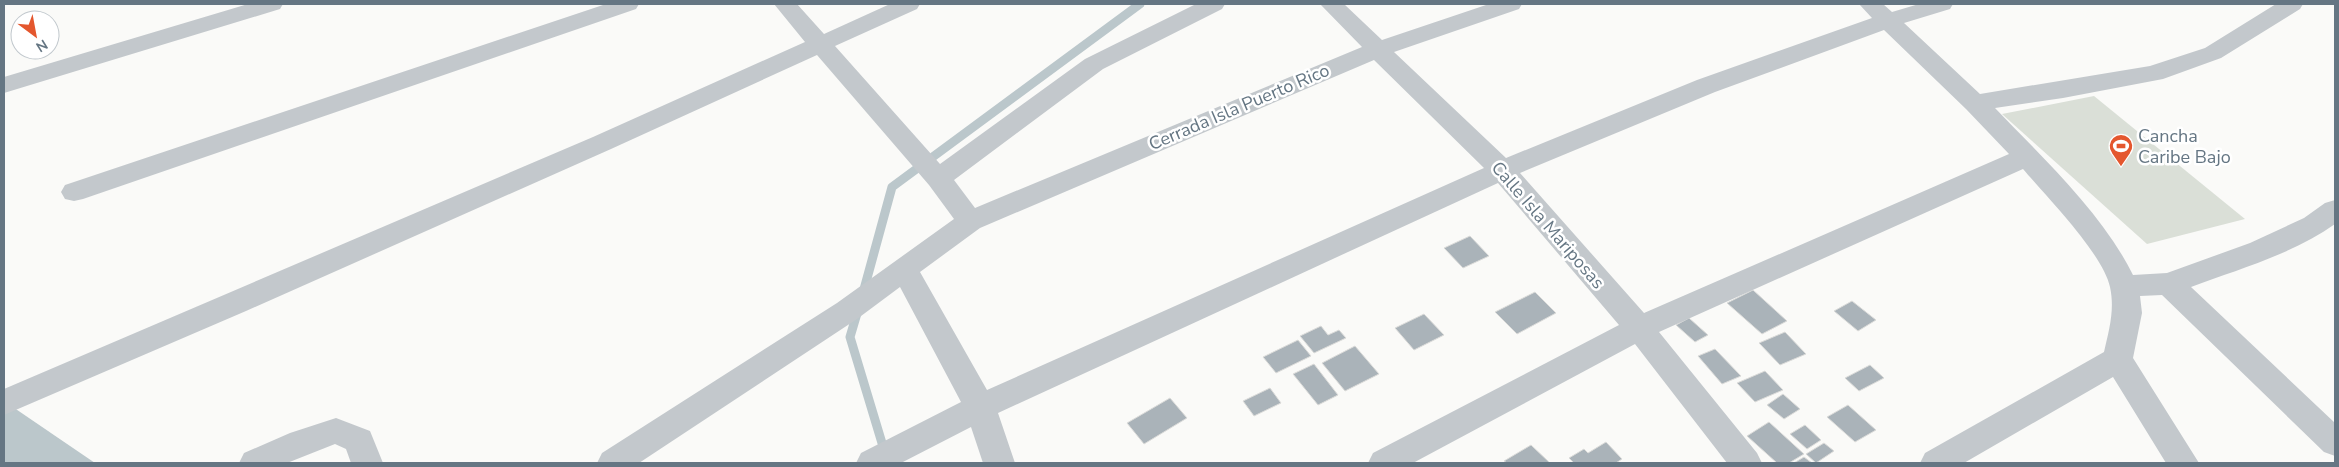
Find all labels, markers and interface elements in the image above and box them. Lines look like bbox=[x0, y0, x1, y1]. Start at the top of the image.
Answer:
north arrow bbox=[10, 10, 60, 60]
text: N bbox=[32, 35, 51, 56]
street label: Cerrada Isla Puerto Rico bbox=[1145, 58, 1333, 156]
place label: Cancha Caribe Bajo bbox=[2138, 124, 2231, 169]
sports icon: Cancha Caribe Bajo bbox=[2108, 133, 2134, 167]
street label: Calle Isla Mariposas bbox=[1486, 156, 1610, 294]

